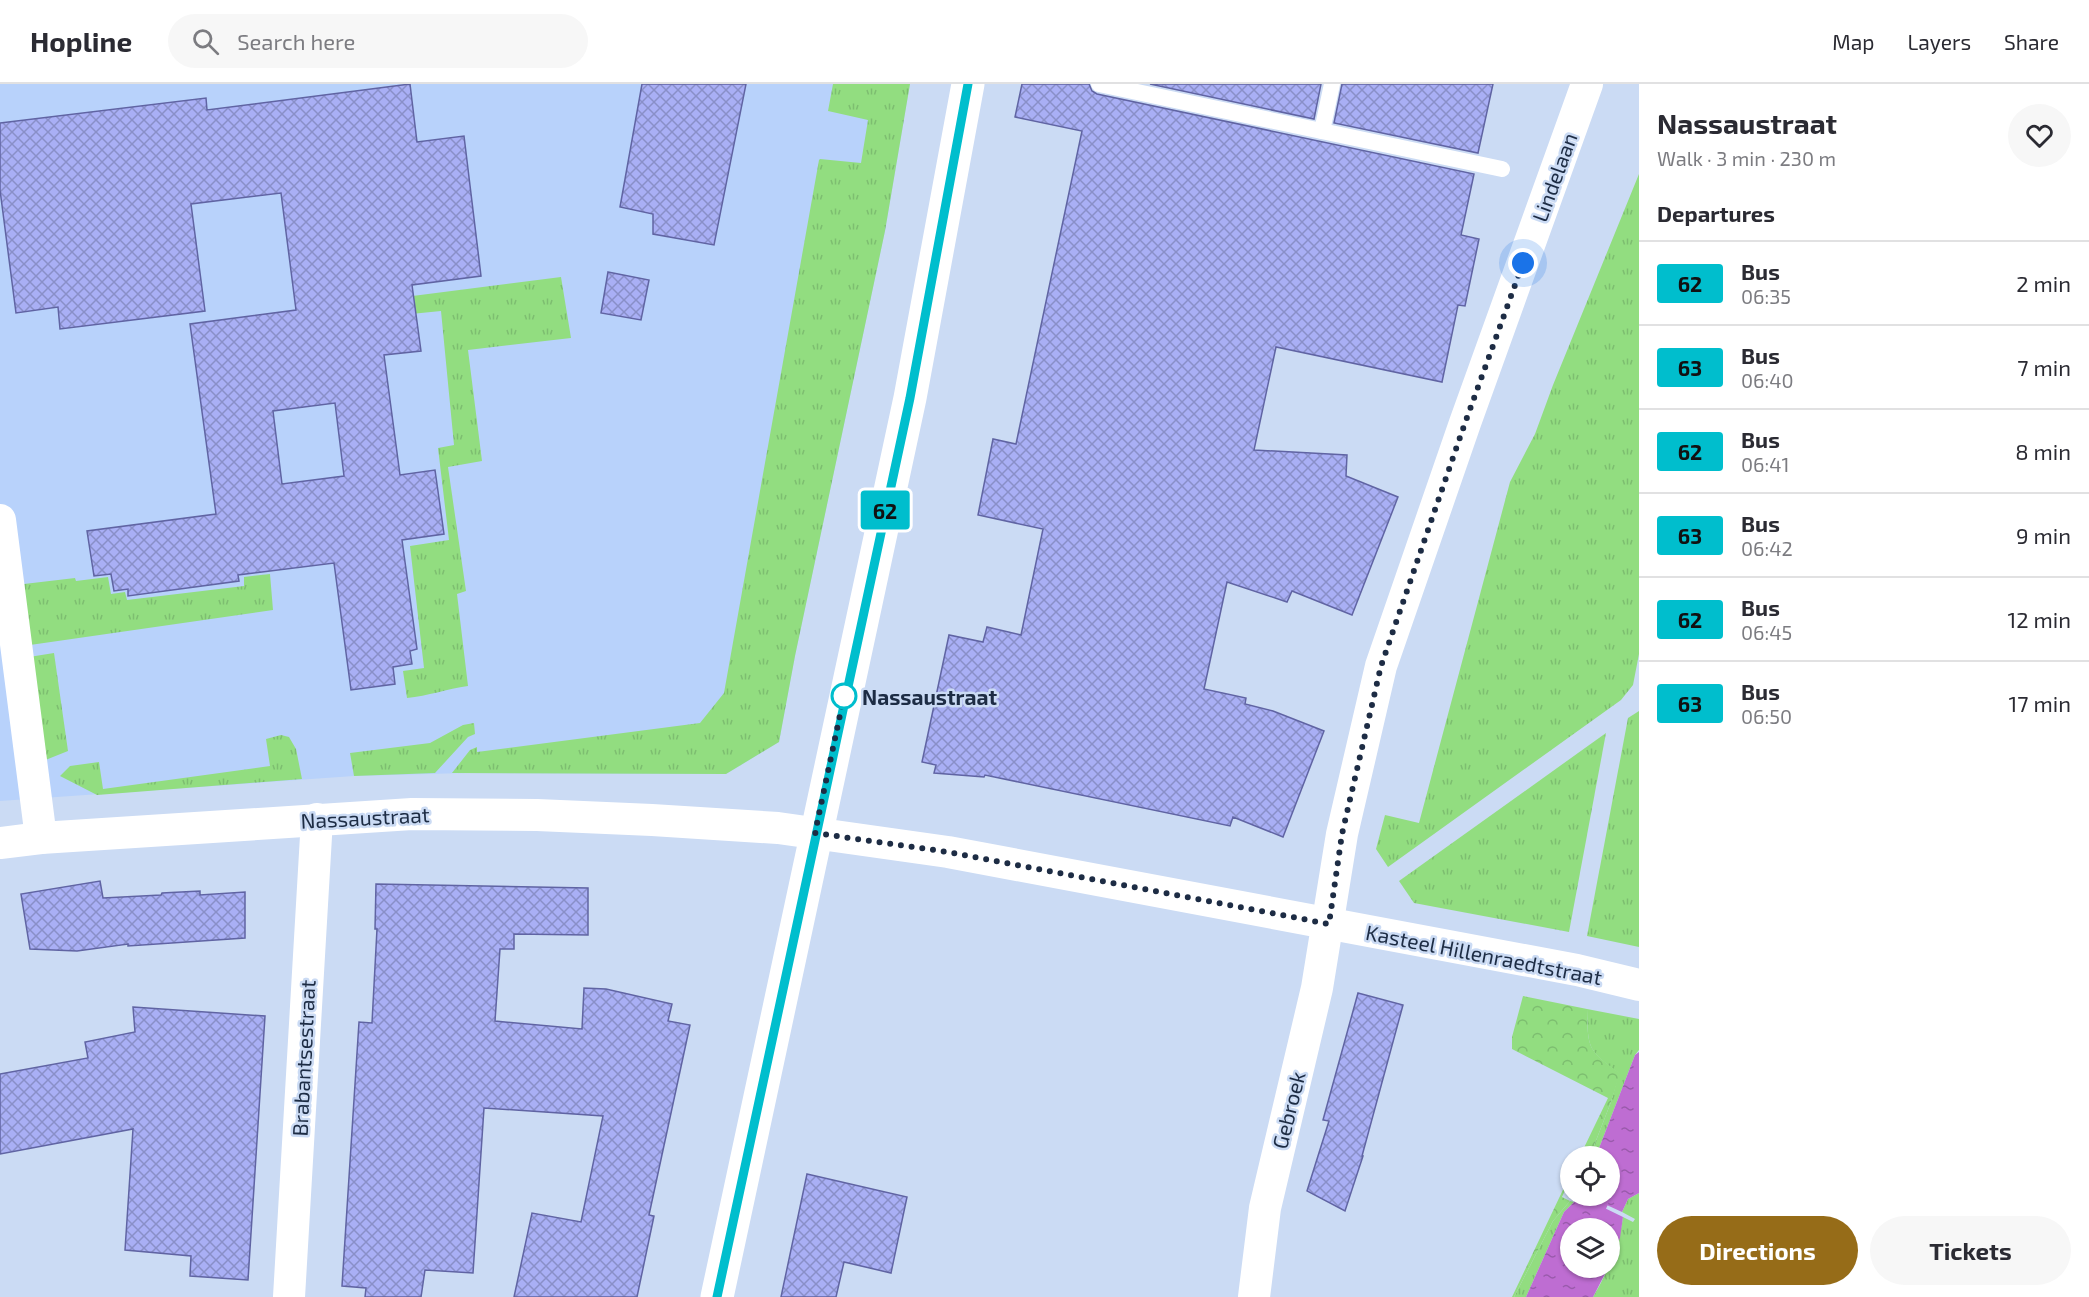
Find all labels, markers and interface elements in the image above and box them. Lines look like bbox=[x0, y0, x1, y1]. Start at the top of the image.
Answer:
search box bbox=[168, 14, 588, 68]
text: Hopline bbox=[30, 24, 132, 58]
icon: search bbox=[189, 25, 222, 58]
text: Search here bbox=[237, 28, 355, 54]
text: Map bbox=[1832, 29, 1874, 54]
text: Layers bbox=[1907, 29, 1971, 54]
text: Share bbox=[2004, 29, 2059, 54]
button: heart bbox=[2008, 104, 2071, 167]
text: Nassaustraat bbox=[1657, 106, 1837, 140]
street label: Lindelaan bbox=[1526, 129, 1582, 225]
text: Walk · 3 min · 230 m bbox=[1657, 146, 1836, 170]
text: Departures bbox=[1657, 200, 1775, 226]
your location bbox=[1508, 248, 1538, 278]
text: Bus bbox=[1741, 258, 1780, 284]
text: 2 min bbox=[2016, 270, 2071, 296]
text: 62 bbox=[1678, 271, 1702, 296]
text: 06:35 bbox=[1741, 284, 1791, 308]
text: Bus bbox=[1741, 342, 1780, 368]
text: 7 min bbox=[2017, 354, 2071, 380]
text: 63 bbox=[1678, 355, 1702, 380]
text: 06:40 bbox=[1741, 368, 1794, 392]
text: Bus bbox=[1741, 426, 1780, 452]
text: 8 min bbox=[2015, 438, 2071, 464]
text: 62 bbox=[1678, 439, 1702, 464]
text: 06:41 bbox=[1741, 452, 1789, 476]
line badge: 62 bbox=[858, 490, 912, 530]
text: 62 bbox=[873, 498, 897, 523]
text: Bus bbox=[1741, 510, 1780, 536]
text: 9 min bbox=[2016, 522, 2071, 548]
text: 63 bbox=[1678, 523, 1702, 548]
text: 06:42 bbox=[1741, 536, 1793, 560]
text: Bus bbox=[1741, 594, 1780, 620]
text: 12 min bbox=[2007, 606, 2071, 632]
text: 62 bbox=[1678, 607, 1702, 632]
text: 06:45 bbox=[1741, 620, 1792, 644]
text: Bus bbox=[1741, 678, 1780, 704]
marker: Nassaustraat bbox=[831, 683, 857, 709]
place label: Nassaustraat bbox=[862, 684, 997, 709]
text: 17 min bbox=[2009, 690, 2071, 716]
text: 63 bbox=[1678, 691, 1702, 716]
text: 06:50 bbox=[1741, 704, 1792, 728]
street label: Nassaustraat bbox=[300, 801, 430, 833]
street label: Kasteel Hillenraedtstraat bbox=[1364, 919, 1604, 989]
street label: Brabantsestraat bbox=[286, 979, 320, 1137]
street label: Gebroek bbox=[1266, 1069, 1310, 1151]
map controls bbox=[1560, 1146, 1620, 1278]
button: locate bbox=[1560, 1146, 1620, 1206]
button: Directions bbox=[1657, 1216, 1858, 1285]
button: Tickets bbox=[1870, 1216, 2071, 1285]
button: layers bbox=[1560, 1218, 1620, 1278]

